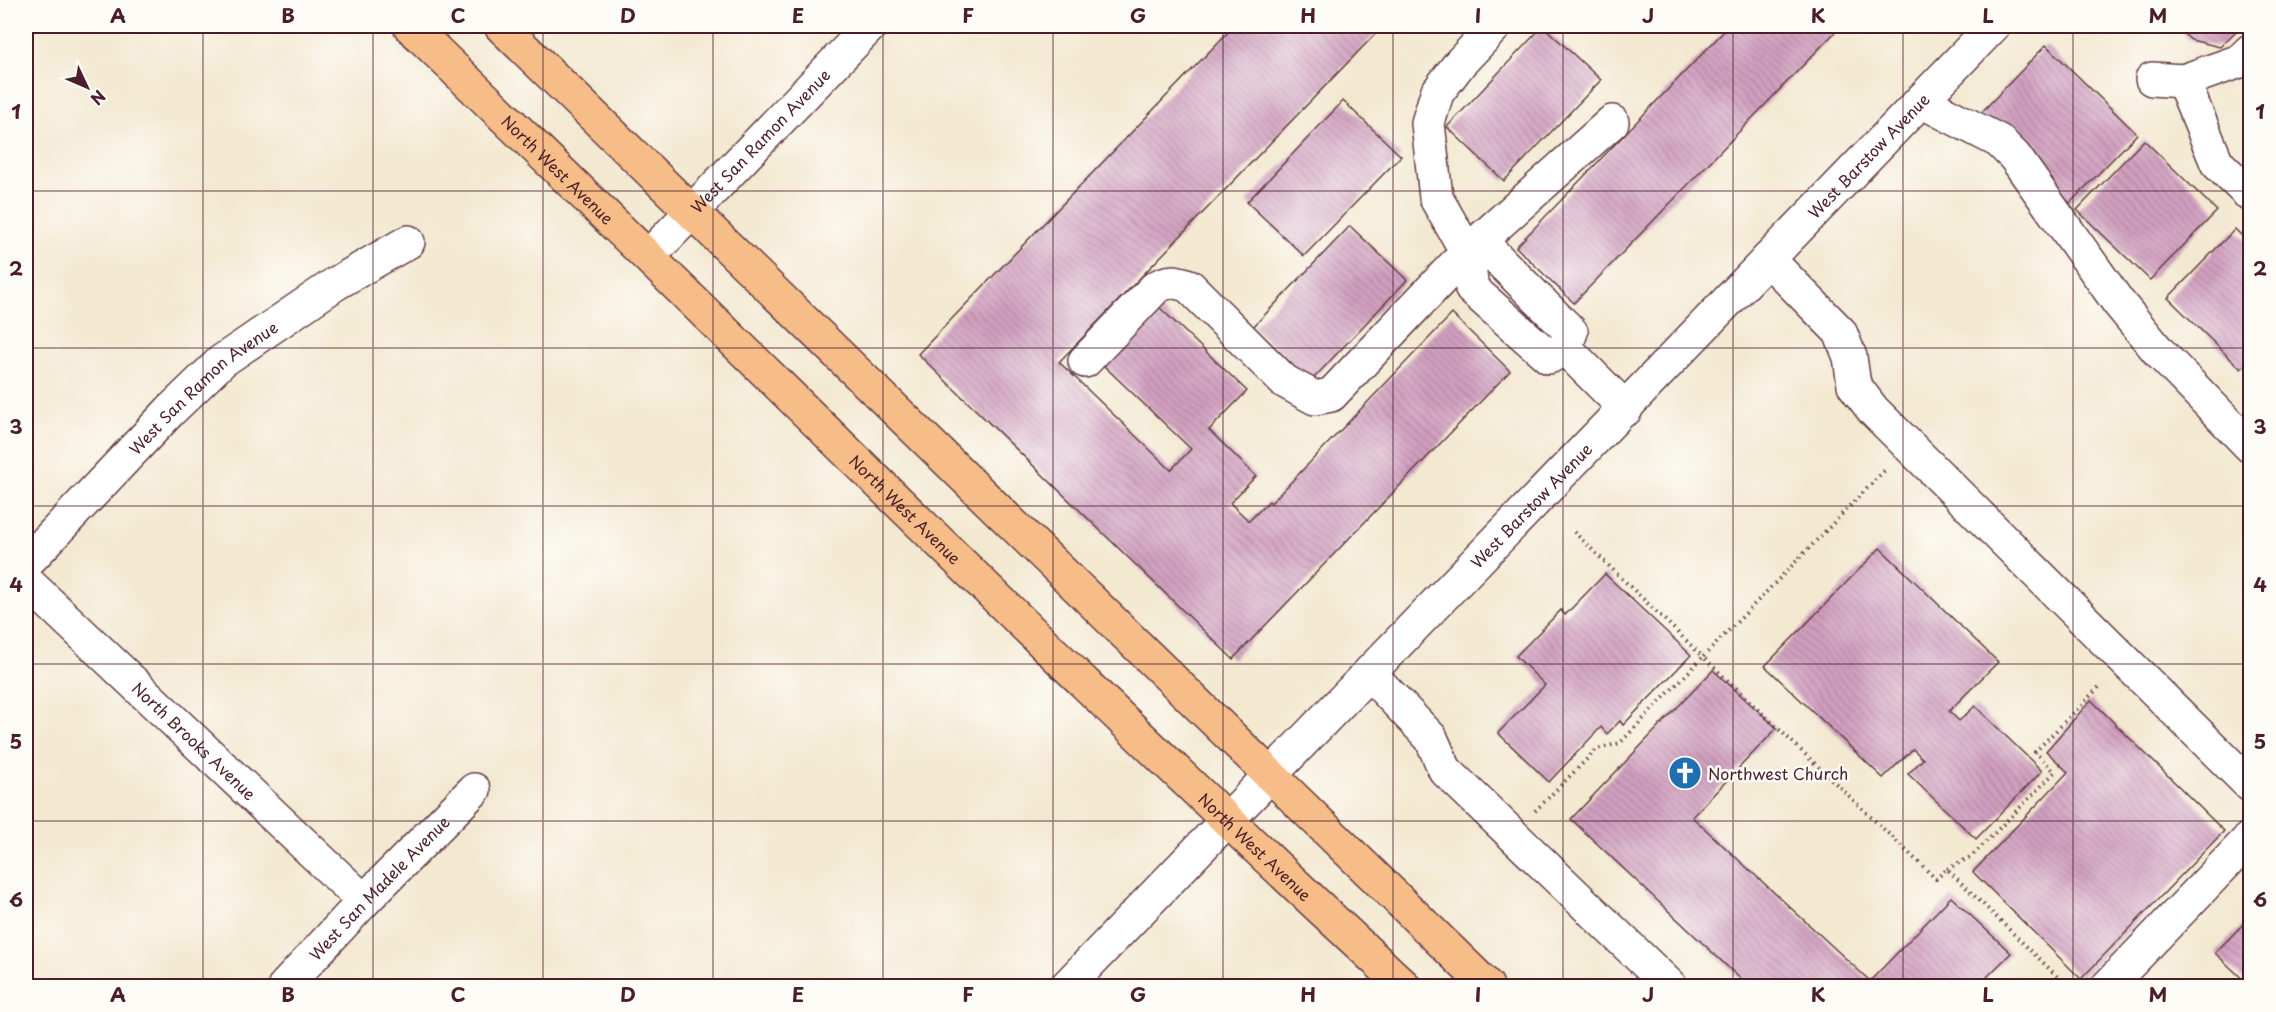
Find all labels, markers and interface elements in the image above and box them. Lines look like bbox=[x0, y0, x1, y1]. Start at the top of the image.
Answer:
text: A bbox=[110, 0, 126, 30]
text: B bbox=[281, 0, 295, 30]
text: C bbox=[450, 0, 466, 30]
text: D bbox=[620, 0, 636, 30]
text: E bbox=[792, 0, 804, 30]
text: F bbox=[962, 0, 974, 30]
text: G bbox=[1130, 0, 1146, 30]
text: H bbox=[1300, 0, 1316, 30]
text: I bbox=[1475, 0, 1481, 30]
text: J bbox=[1642, 0, 1654, 30]
text: K bbox=[1811, 0, 1826, 30]
text: L bbox=[1982, 0, 1994, 30]
text: M bbox=[2149, 0, 2167, 30]
north arrow bbox=[57, 57, 117, 117]
street label: West San Ramon Avenue bbox=[685, 63, 835, 218]
text: N bbox=[85, 85, 112, 111]
street label: West Barstow Avenue bbox=[1802, 87, 1935, 224]
text: 1 bbox=[11, 96, 21, 126]
text: 1 bbox=[2255, 96, 2265, 126]
street label: North West Avenue bbox=[497, 109, 620, 230]
text: 2 bbox=[9, 253, 23, 283]
text: 2 bbox=[2253, 253, 2267, 283]
street label: West San Ramon Avenue bbox=[123, 315, 282, 460]
text: 3 bbox=[9, 411, 23, 441]
text: 3 bbox=[2253, 411, 2267, 441]
street label: West Barstow Avenue bbox=[1464, 437, 1597, 573]
street label: North West Avenue bbox=[844, 449, 967, 569]
text: 4 bbox=[9, 569, 23, 599]
text: 4 bbox=[2253, 569, 2267, 599]
street label: North Brooks Avenue bbox=[127, 676, 262, 805]
text: 5 bbox=[10, 726, 22, 756]
text: 5 bbox=[2254, 726, 2266, 756]
church icon: Northwest Church bbox=[1667, 755, 1703, 791]
place label: Northwest Church bbox=[1708, 761, 1848, 785]
street label: North West Avenue bbox=[1193, 787, 1317, 906]
street label: West San Madele Avenue bbox=[303, 810, 455, 965]
text: 6 bbox=[9, 884, 23, 914]
text: 6 bbox=[2253, 884, 2267, 914]
text: A bbox=[110, 979, 126, 1009]
text: B bbox=[281, 979, 295, 1009]
text: C bbox=[450, 979, 466, 1009]
text: D bbox=[620, 979, 636, 1009]
text: E bbox=[792, 979, 804, 1009]
text: F bbox=[962, 979, 974, 1009]
text: G bbox=[1130, 979, 1146, 1009]
text: H bbox=[1300, 979, 1316, 1009]
text: I bbox=[1475, 979, 1481, 1009]
text: J bbox=[1642, 979, 1654, 1009]
text: K bbox=[1811, 979, 1826, 1009]
text: L bbox=[1982, 979, 1994, 1009]
text: M bbox=[2149, 979, 2167, 1009]

